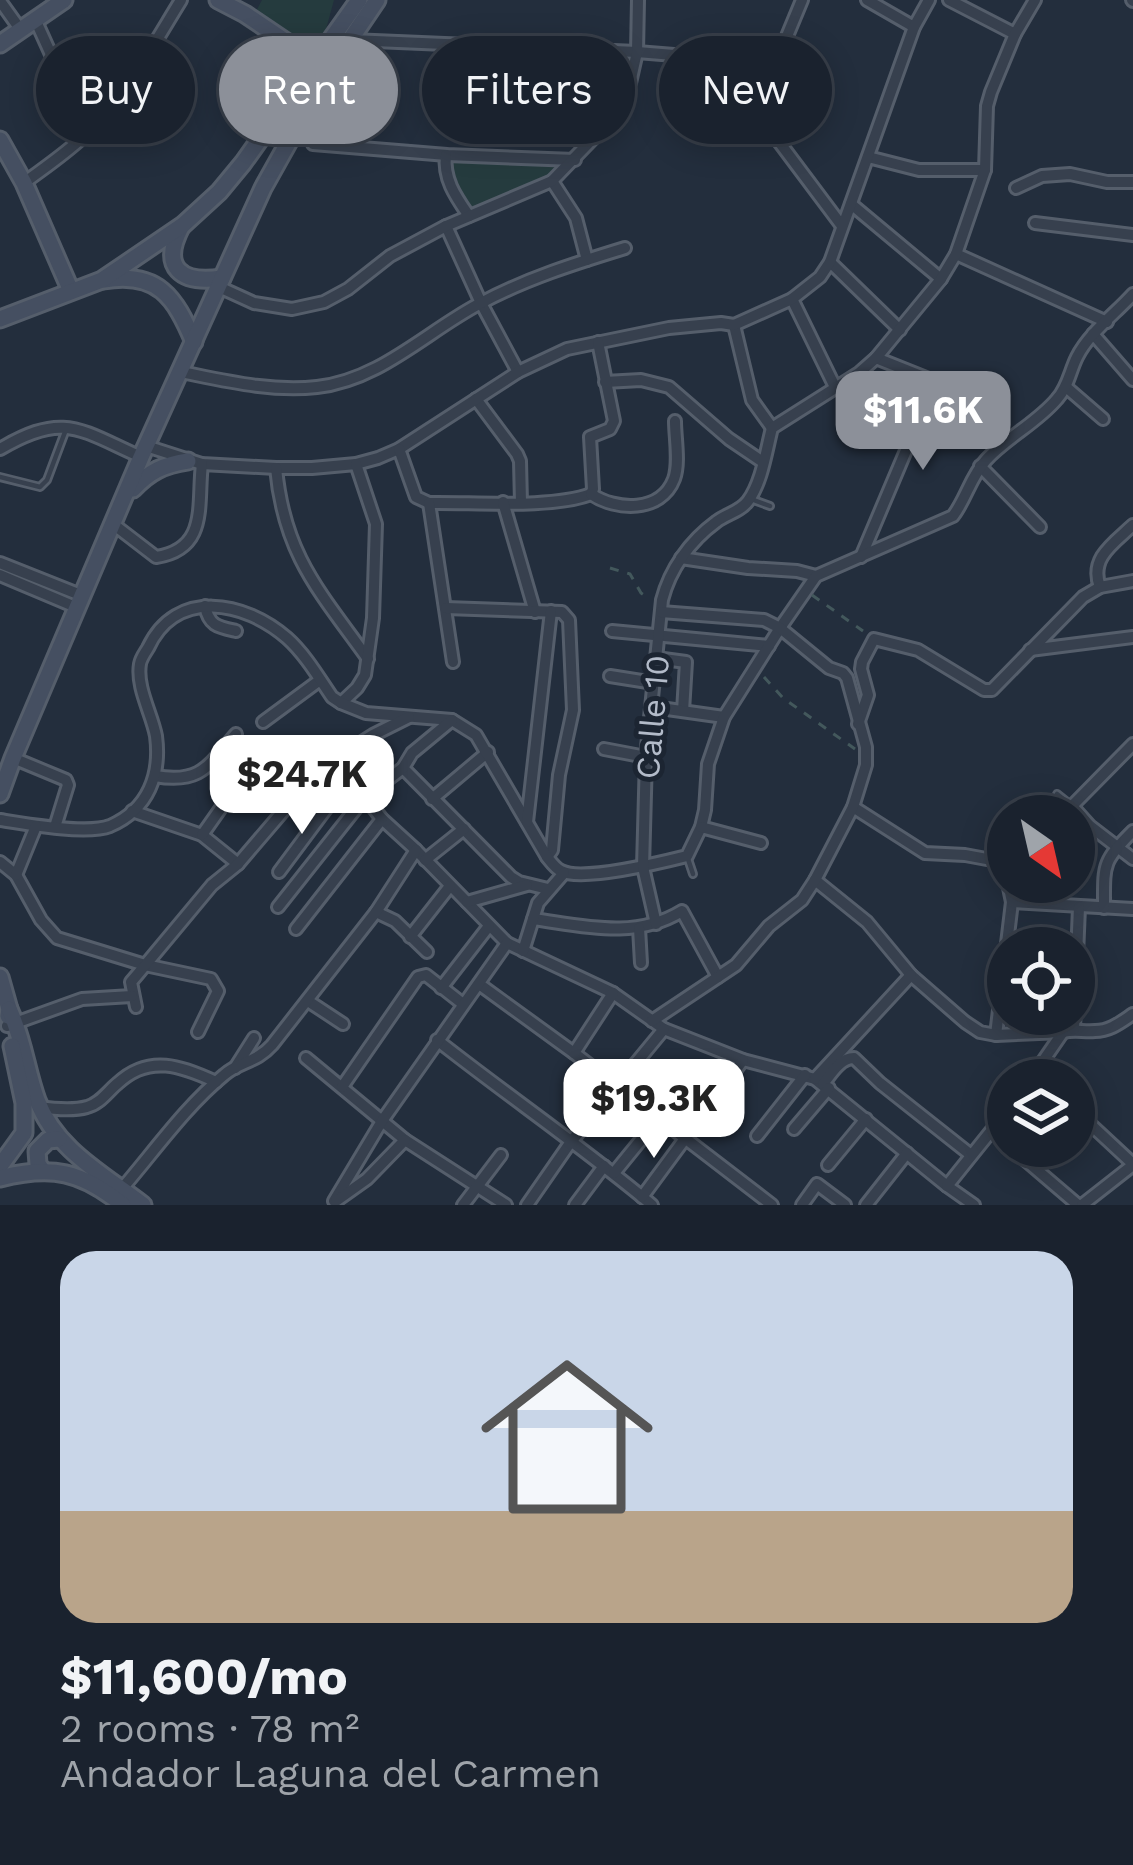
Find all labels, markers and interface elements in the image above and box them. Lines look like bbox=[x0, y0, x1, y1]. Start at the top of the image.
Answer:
chip: Buy bbox=[36, 36, 195, 144]
chip: Rent bbox=[219, 36, 398, 144]
chip: Filters bbox=[422, 36, 635, 144]
chip: New bbox=[659, 36, 832, 144]
pin: $11.6K bbox=[825, 371, 1021, 473]
text: $11.6K bbox=[863, 387, 983, 432]
street label: Calle 10 bbox=[628, 653, 677, 781]
pin: $24.7K bbox=[204, 735, 400, 837]
text: $24.7K bbox=[237, 751, 367, 796]
north arrow bbox=[987, 795, 1095, 903]
map controls bbox=[987, 795, 1095, 1167]
button: locate bbox=[987, 927, 1095, 1035]
pin: $19.3K bbox=[556, 1059, 752, 1161]
button: layers bbox=[987, 1059, 1095, 1167]
text: $19.3K bbox=[590, 1075, 718, 1120]
icon: home bbox=[459, 1329, 675, 1545]
text: $11,600/mo bbox=[60, 1647, 348, 1706]
text: 2 rooms · 78 m² bbox=[60, 1706, 360, 1751]
text: Andador Laguna del Carmen bbox=[60, 1751, 601, 1796]

